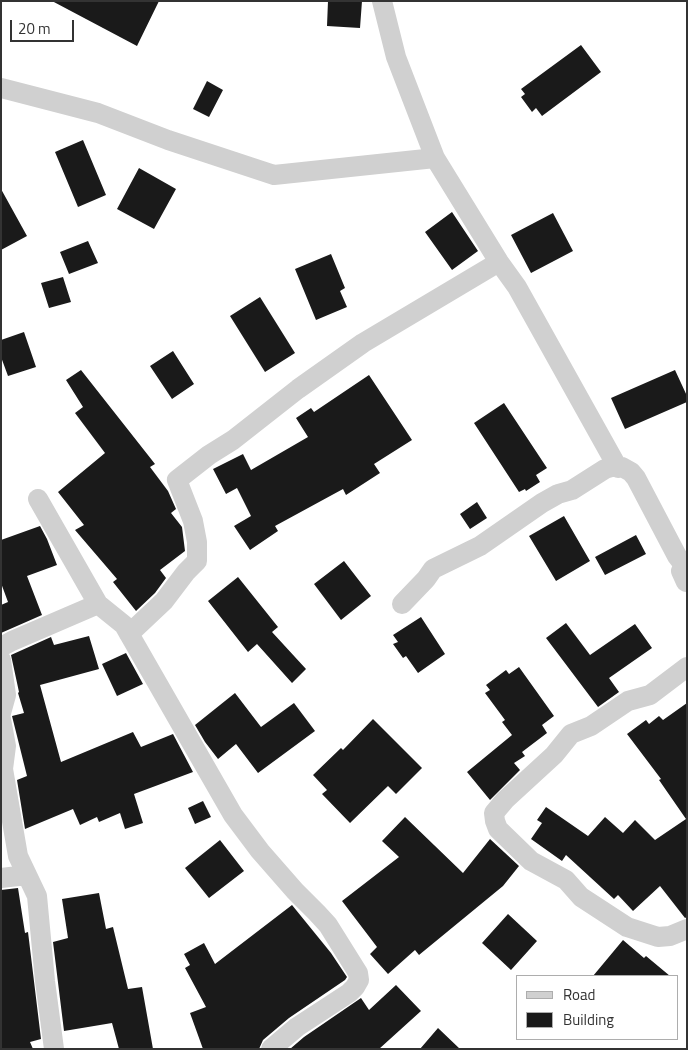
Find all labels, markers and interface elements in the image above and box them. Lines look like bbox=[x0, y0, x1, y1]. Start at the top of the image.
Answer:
scale bar bbox=[12, 10, 76, 42]
text: 20 m bbox=[18, 17, 51, 40]
legend bbox=[516, 975, 678, 1040]
text: Road bbox=[563, 983, 595, 1006]
text: Building bbox=[563, 1008, 614, 1031]

